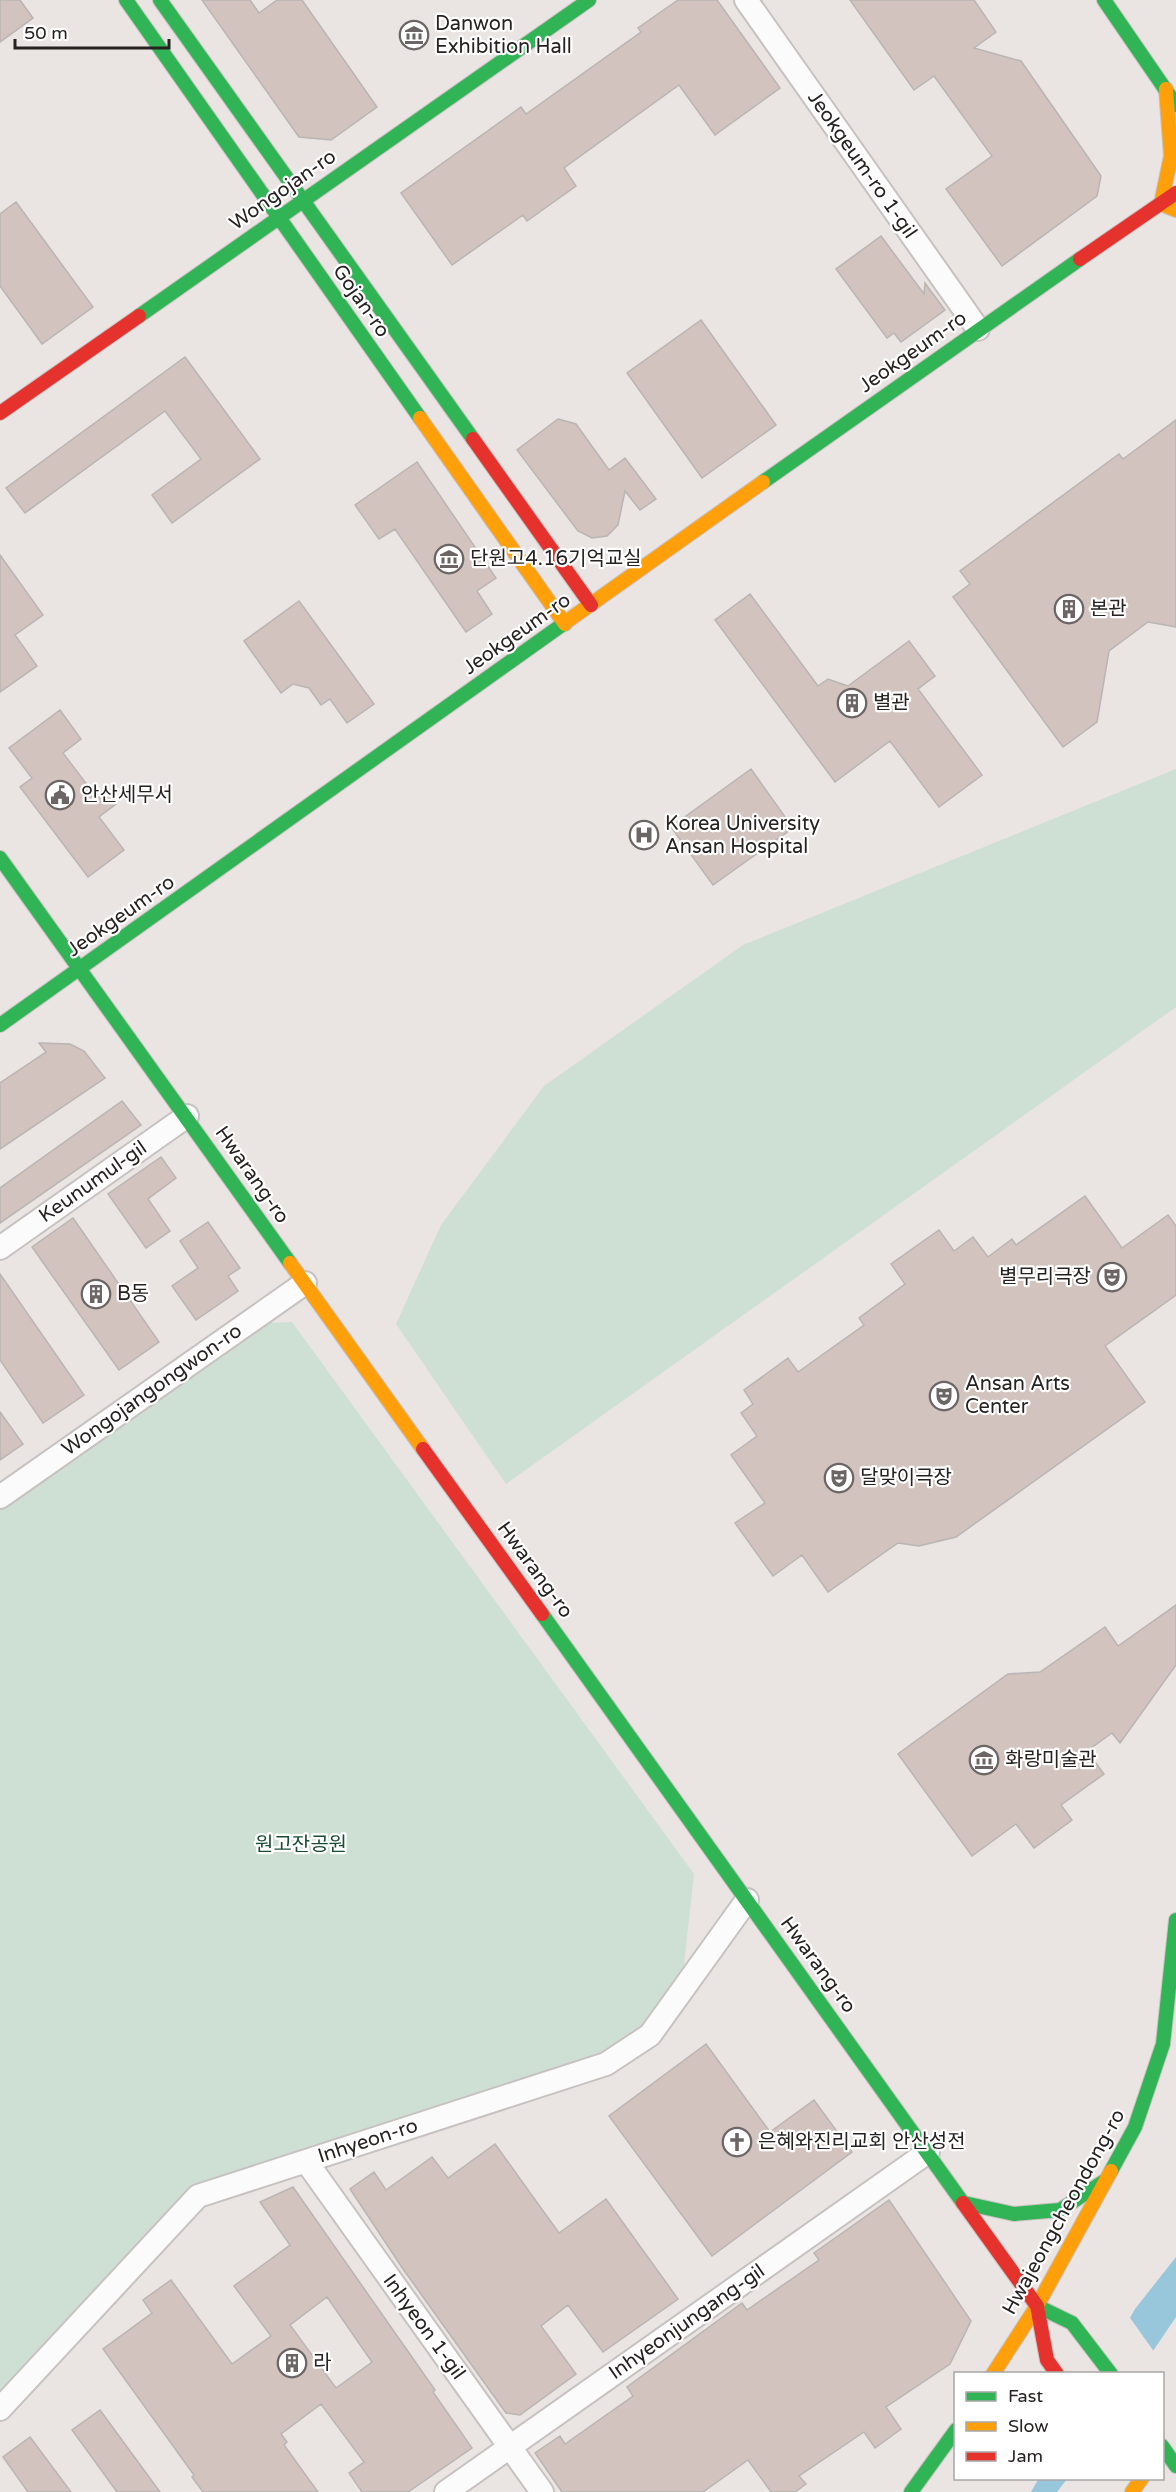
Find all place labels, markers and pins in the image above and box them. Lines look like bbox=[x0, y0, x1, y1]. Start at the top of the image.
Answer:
place label: Danwon Exhibition Hall bbox=[435, 12, 572, 59]
museum icon: Danwon Exhibition Hall bbox=[398, 19, 430, 51]
museum icon: 단원고4.16기억교실 bbox=[433, 543, 465, 575]
place label: 단원고4.16기억교실 bbox=[470, 547, 642, 571]
building icon: 본관 bbox=[1053, 593, 1085, 625]
place label: 본관 bbox=[1090, 597, 1127, 621]
building icon: 별관 bbox=[836, 687, 868, 719]
place label: 별관 bbox=[873, 691, 910, 715]
public building icon: 안산세무서 bbox=[44, 779, 76, 811]
place label: 안산세무서 bbox=[81, 783, 173, 807]
place label: Korea University Ansan Hospital bbox=[665, 812, 820, 859]
hospital icon: Korea University Ansan Hospital bbox=[628, 819, 660, 851]
theatre icon: 별무리극장 bbox=[1096, 1261, 1128, 1293]
place label: 별무리극장 bbox=[999, 1265, 1091, 1289]
building icon: B동 bbox=[80, 1278, 112, 1310]
place label: B동 bbox=[117, 1282, 149, 1306]
place label: Ansan Arts Center bbox=[965, 1372, 1070, 1419]
theatre icon: Ansan Arts Center bbox=[928, 1380, 960, 1412]
theatre icon: 달맞이극장 bbox=[823, 1462, 855, 1494]
place label: 달맞이극장 bbox=[860, 1466, 952, 1490]
museum icon: 화랑미술관 bbox=[968, 1744, 1000, 1776]
place label: 화랑미술관 bbox=[1005, 1748, 1097, 1772]
church icon: 은혜와진리교회 안산성전 bbox=[721, 2126, 753, 2158]
place label: 은혜와진리교회 안산성전 bbox=[758, 2130, 966, 2154]
building icon: 라 bbox=[276, 2347, 308, 2379]
place label: 라 bbox=[313, 2351, 331, 2375]

